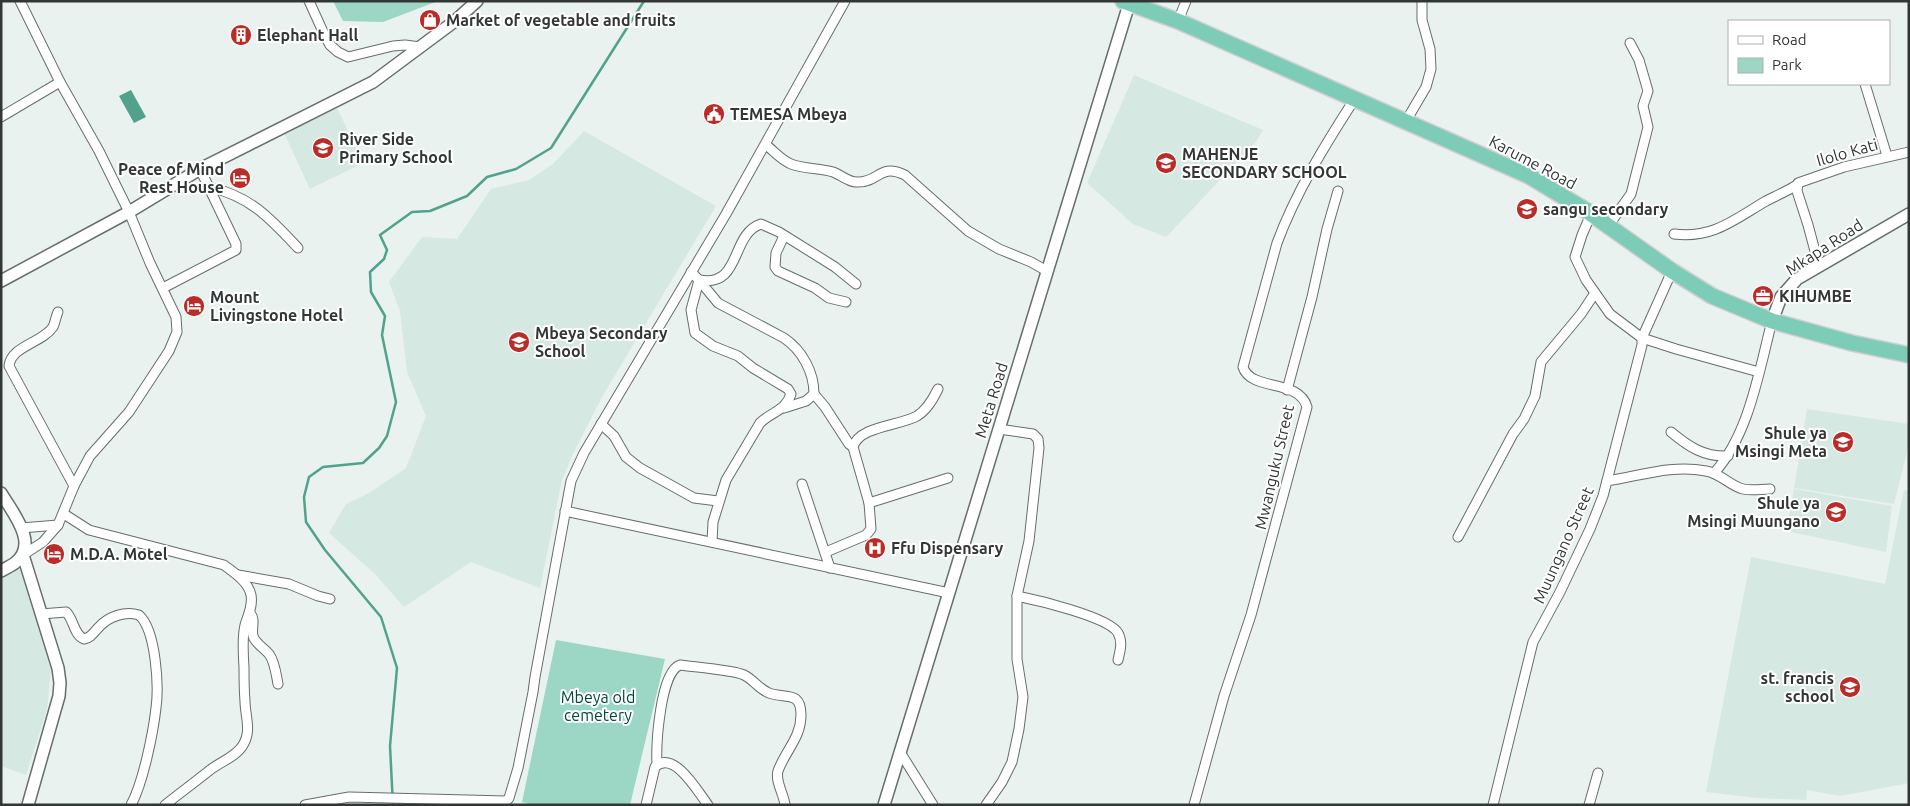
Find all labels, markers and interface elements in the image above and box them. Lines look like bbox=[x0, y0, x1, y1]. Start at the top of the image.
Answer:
shop icon: Market of vegetable and fruits bbox=[418, 8, 442, 32]
place label: Market of vegetable and fruits bbox=[446, 11, 676, 29]
legend bbox=[1728, 20, 1890, 85]
building icon: Elephant Hall bbox=[229, 23, 253, 47]
place label: Elephant Hall bbox=[257, 26, 358, 44]
text: Road bbox=[1772, 31, 1807, 48]
text: Park bbox=[1772, 56, 1802, 73]
public building icon: TEMESA Mbeya bbox=[702, 102, 726, 126]
place label: TEMESA Mbeya bbox=[730, 105, 847, 123]
place label: River Side Primary School bbox=[339, 130, 453, 166]
street label: Karume Road bbox=[1486, 131, 1580, 193]
street label: Ilolo Kati bbox=[1814, 135, 1880, 169]
school or university icon: River Side Primary School bbox=[311, 136, 335, 160]
place label: MAHENJE SECONDARY SCHOOL bbox=[1182, 145, 1347, 181]
school or university icon: MAHENJE SECONDARY SCHOOL bbox=[1154, 151, 1178, 175]
place label: Peace of Mind Rest House bbox=[118, 160, 224, 196]
hotel icon: Peace of Mind Rest House bbox=[228, 166, 252, 190]
school or university icon: sangu secondary bbox=[1515, 197, 1539, 221]
place label: sangu secondary bbox=[1543, 200, 1669, 218]
street label: Mkapa Road bbox=[1782, 215, 1866, 279]
office icon: KIHUMBE bbox=[1751, 284, 1775, 308]
place label: KIHUMBE bbox=[1779, 287, 1852, 305]
place label: Mount Livingstone Hotel bbox=[210, 288, 343, 324]
hotel icon: Mount Livingstone Hotel bbox=[182, 294, 206, 318]
place label: Mbeya Secondary School bbox=[535, 324, 668, 360]
school or university icon: Mbeya Secondary School bbox=[507, 330, 531, 354]
street label: Meta Road bbox=[971, 360, 1011, 440]
street label: Mwanguku Street bbox=[1251, 402, 1297, 531]
place label: Shule ya Msingi Meta bbox=[1735, 424, 1827, 460]
school or university icon: Shule ya Msingi Meta bbox=[1831, 430, 1855, 454]
street label: Muungano Street bbox=[1529, 483, 1597, 606]
place label: Shule ya Msingi Muungano bbox=[1687, 494, 1820, 530]
school or university icon: Shule ya Msingi Muungano bbox=[1824, 500, 1848, 524]
hospital icon: Ffu Dispensary bbox=[863, 536, 887, 560]
place label: Ffu Dispensary bbox=[891, 539, 1004, 557]
hotel icon: M.D.A. Motel bbox=[42, 542, 66, 566]
place label: M.D.A. Motel bbox=[70, 545, 168, 563]
place label: st. francis school bbox=[1761, 669, 1834, 705]
school or university icon: st. francis school bbox=[1838, 675, 1862, 699]
park label: Mbeya old cemetery bbox=[561, 688, 635, 724]

